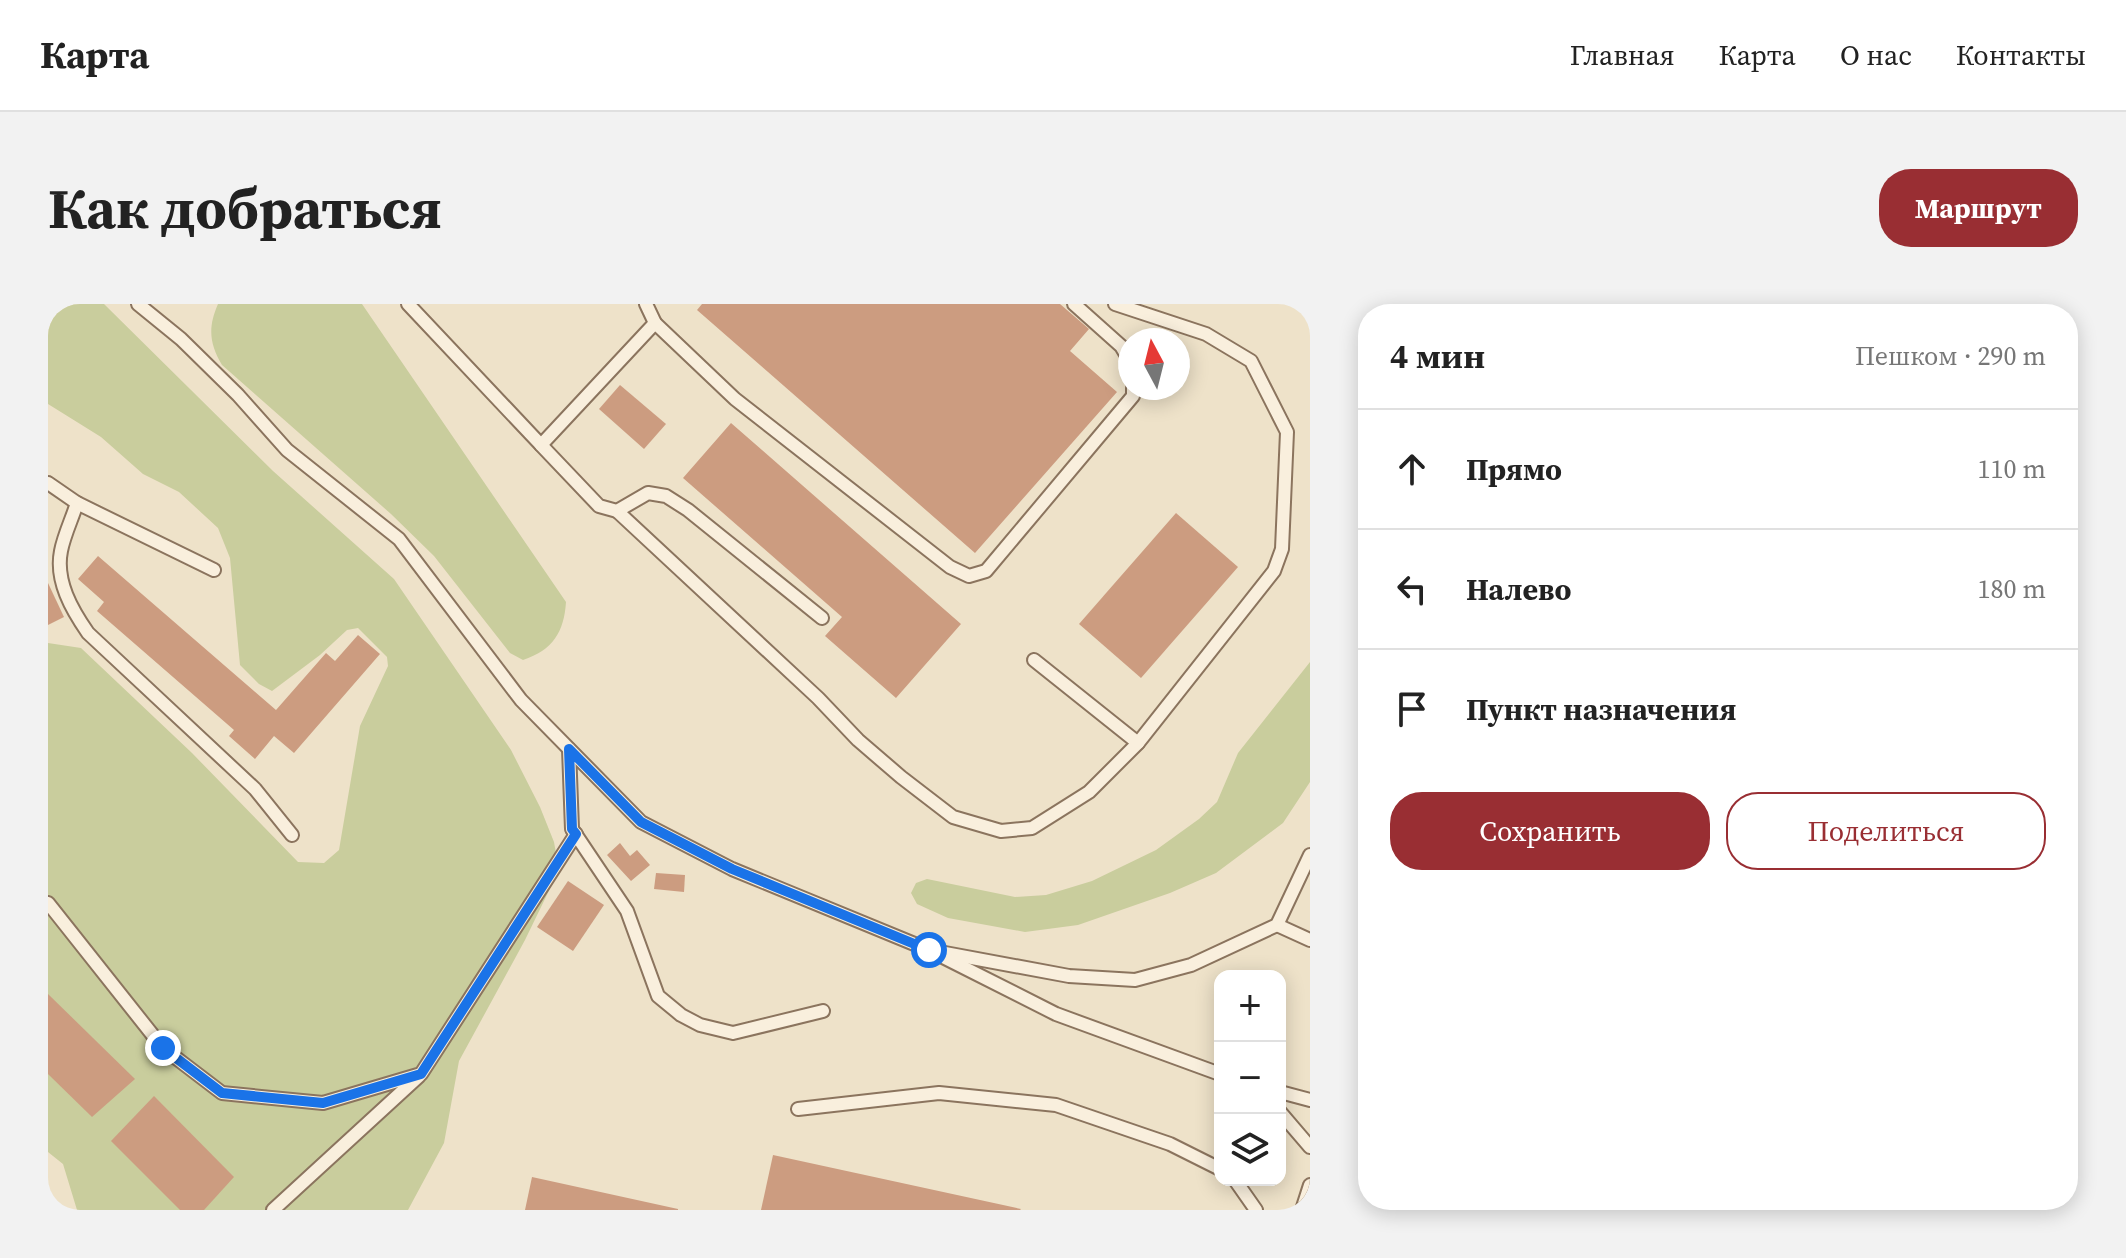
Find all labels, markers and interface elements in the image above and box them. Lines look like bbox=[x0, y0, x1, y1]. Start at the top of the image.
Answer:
text: Карта bbox=[40, 29, 149, 81]
text: Главная bbox=[1570, 36, 1675, 74]
text: Карта bbox=[1719, 36, 1796, 74]
text: О нас bbox=[1840, 36, 1912, 74]
text: Контакты bbox=[1956, 36, 2086, 74]
button: Маршрут bbox=[1879, 169, 2078, 247]
text: Как добраться bbox=[48, 170, 442, 247]
north arrow bbox=[1118, 328, 1190, 400]
text: 4 мин bbox=[1390, 333, 1485, 379]
text: Пешком · 290 m bbox=[1855, 338, 2046, 374]
icon: ahead bbox=[1390, 447, 1434, 491]
text: Прямо bbox=[1466, 449, 1562, 490]
text: 110 m bbox=[1978, 451, 2046, 487]
icon: left bbox=[1390, 567, 1434, 611]
text: Налево bbox=[1466, 569, 1571, 610]
text: 180 m bbox=[1978, 571, 2046, 607]
icon: arrive bbox=[1390, 687, 1434, 731]
text: Пункт назначения bbox=[1466, 689, 1736, 730]
button: Сохранить bbox=[1390, 792, 1710, 870]
button: Поделиться bbox=[1726, 792, 2046, 870]
route start bbox=[911, 932, 947, 968]
map controls bbox=[1214, 970, 1286, 1186]
button: + bbox=[1214, 970, 1286, 1042]
route end bbox=[145, 1030, 181, 1066]
button: − bbox=[1214, 1042, 1286, 1114]
button: layers bbox=[1214, 1114, 1286, 1186]

